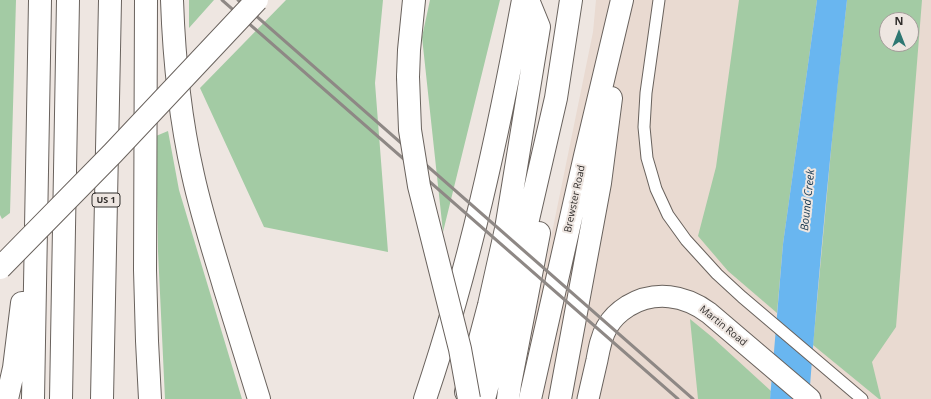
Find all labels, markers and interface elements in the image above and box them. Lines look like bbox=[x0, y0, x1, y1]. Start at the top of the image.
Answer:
north arrow bbox=[879, 12, 919, 52]
text: N bbox=[895, 13, 903, 28]
street label: Brewster Road bbox=[562, 164, 588, 234]
water label: Bound Creek bbox=[798, 169, 818, 231]
road number: US 1 bbox=[92, 193, 120, 207]
street label: Martin Road bbox=[697, 303, 749, 349]

